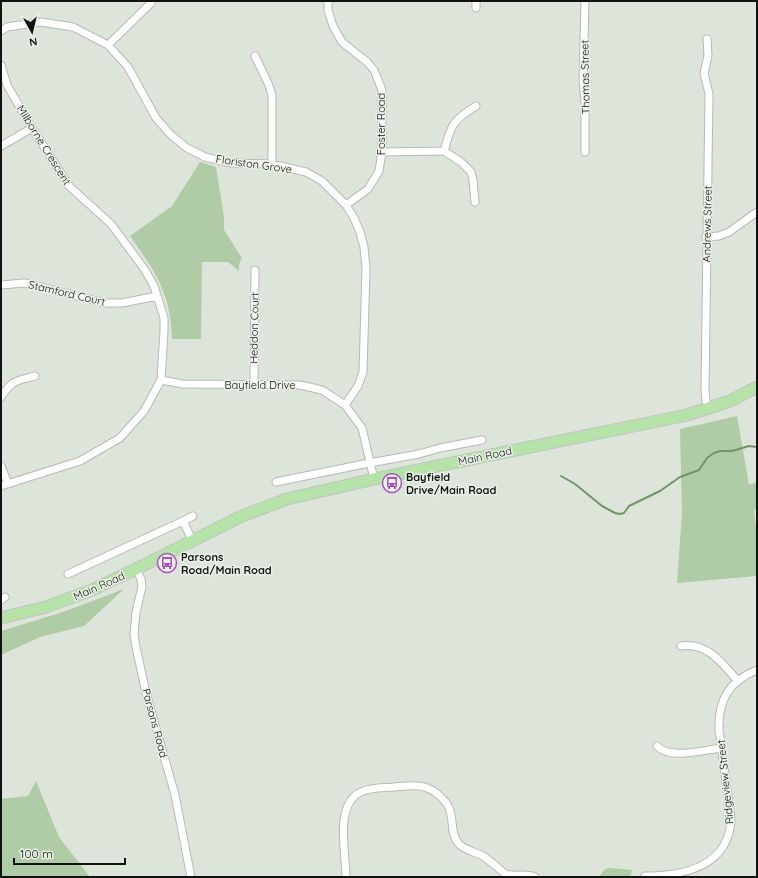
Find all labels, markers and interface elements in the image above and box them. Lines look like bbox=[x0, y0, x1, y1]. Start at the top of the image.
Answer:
north arrow bbox=[12, 12, 52, 52]
text: N bbox=[28, 34, 38, 49]
street label: Thomas Street bbox=[577, 39, 593, 114]
street label: Foster Road bbox=[374, 93, 388, 155]
street label: Milborne Crescent bbox=[14, 102, 74, 188]
street label: Floriston Grove bbox=[215, 152, 293, 176]
street label: Andrews Street bbox=[699, 185, 715, 263]
street label: Stamford Court bbox=[27, 277, 107, 309]
street label: Heddon Court bbox=[246, 292, 262, 364]
street label: Bayfield Drive bbox=[224, 378, 296, 392]
street label: Main Road bbox=[457, 443, 513, 469]
place label: Bayfield Drive/Main Road bbox=[406, 470, 497, 497]
bus stop icon: Bayfield Drive/Main Road bbox=[381, 472, 403, 494]
place label: Parsons Road/Main Road bbox=[181, 550, 272, 577]
bus stop icon: Parsons Road/Main Road bbox=[156, 552, 178, 574]
street label: Main Road bbox=[71, 568, 127, 604]
street label: Parsons Road bbox=[139, 687, 171, 759]
street label: Ridgeview Street bbox=[714, 739, 736, 825]
scale bar bbox=[14, 840, 125, 866]
text: 100 m bbox=[20, 846, 53, 861]

